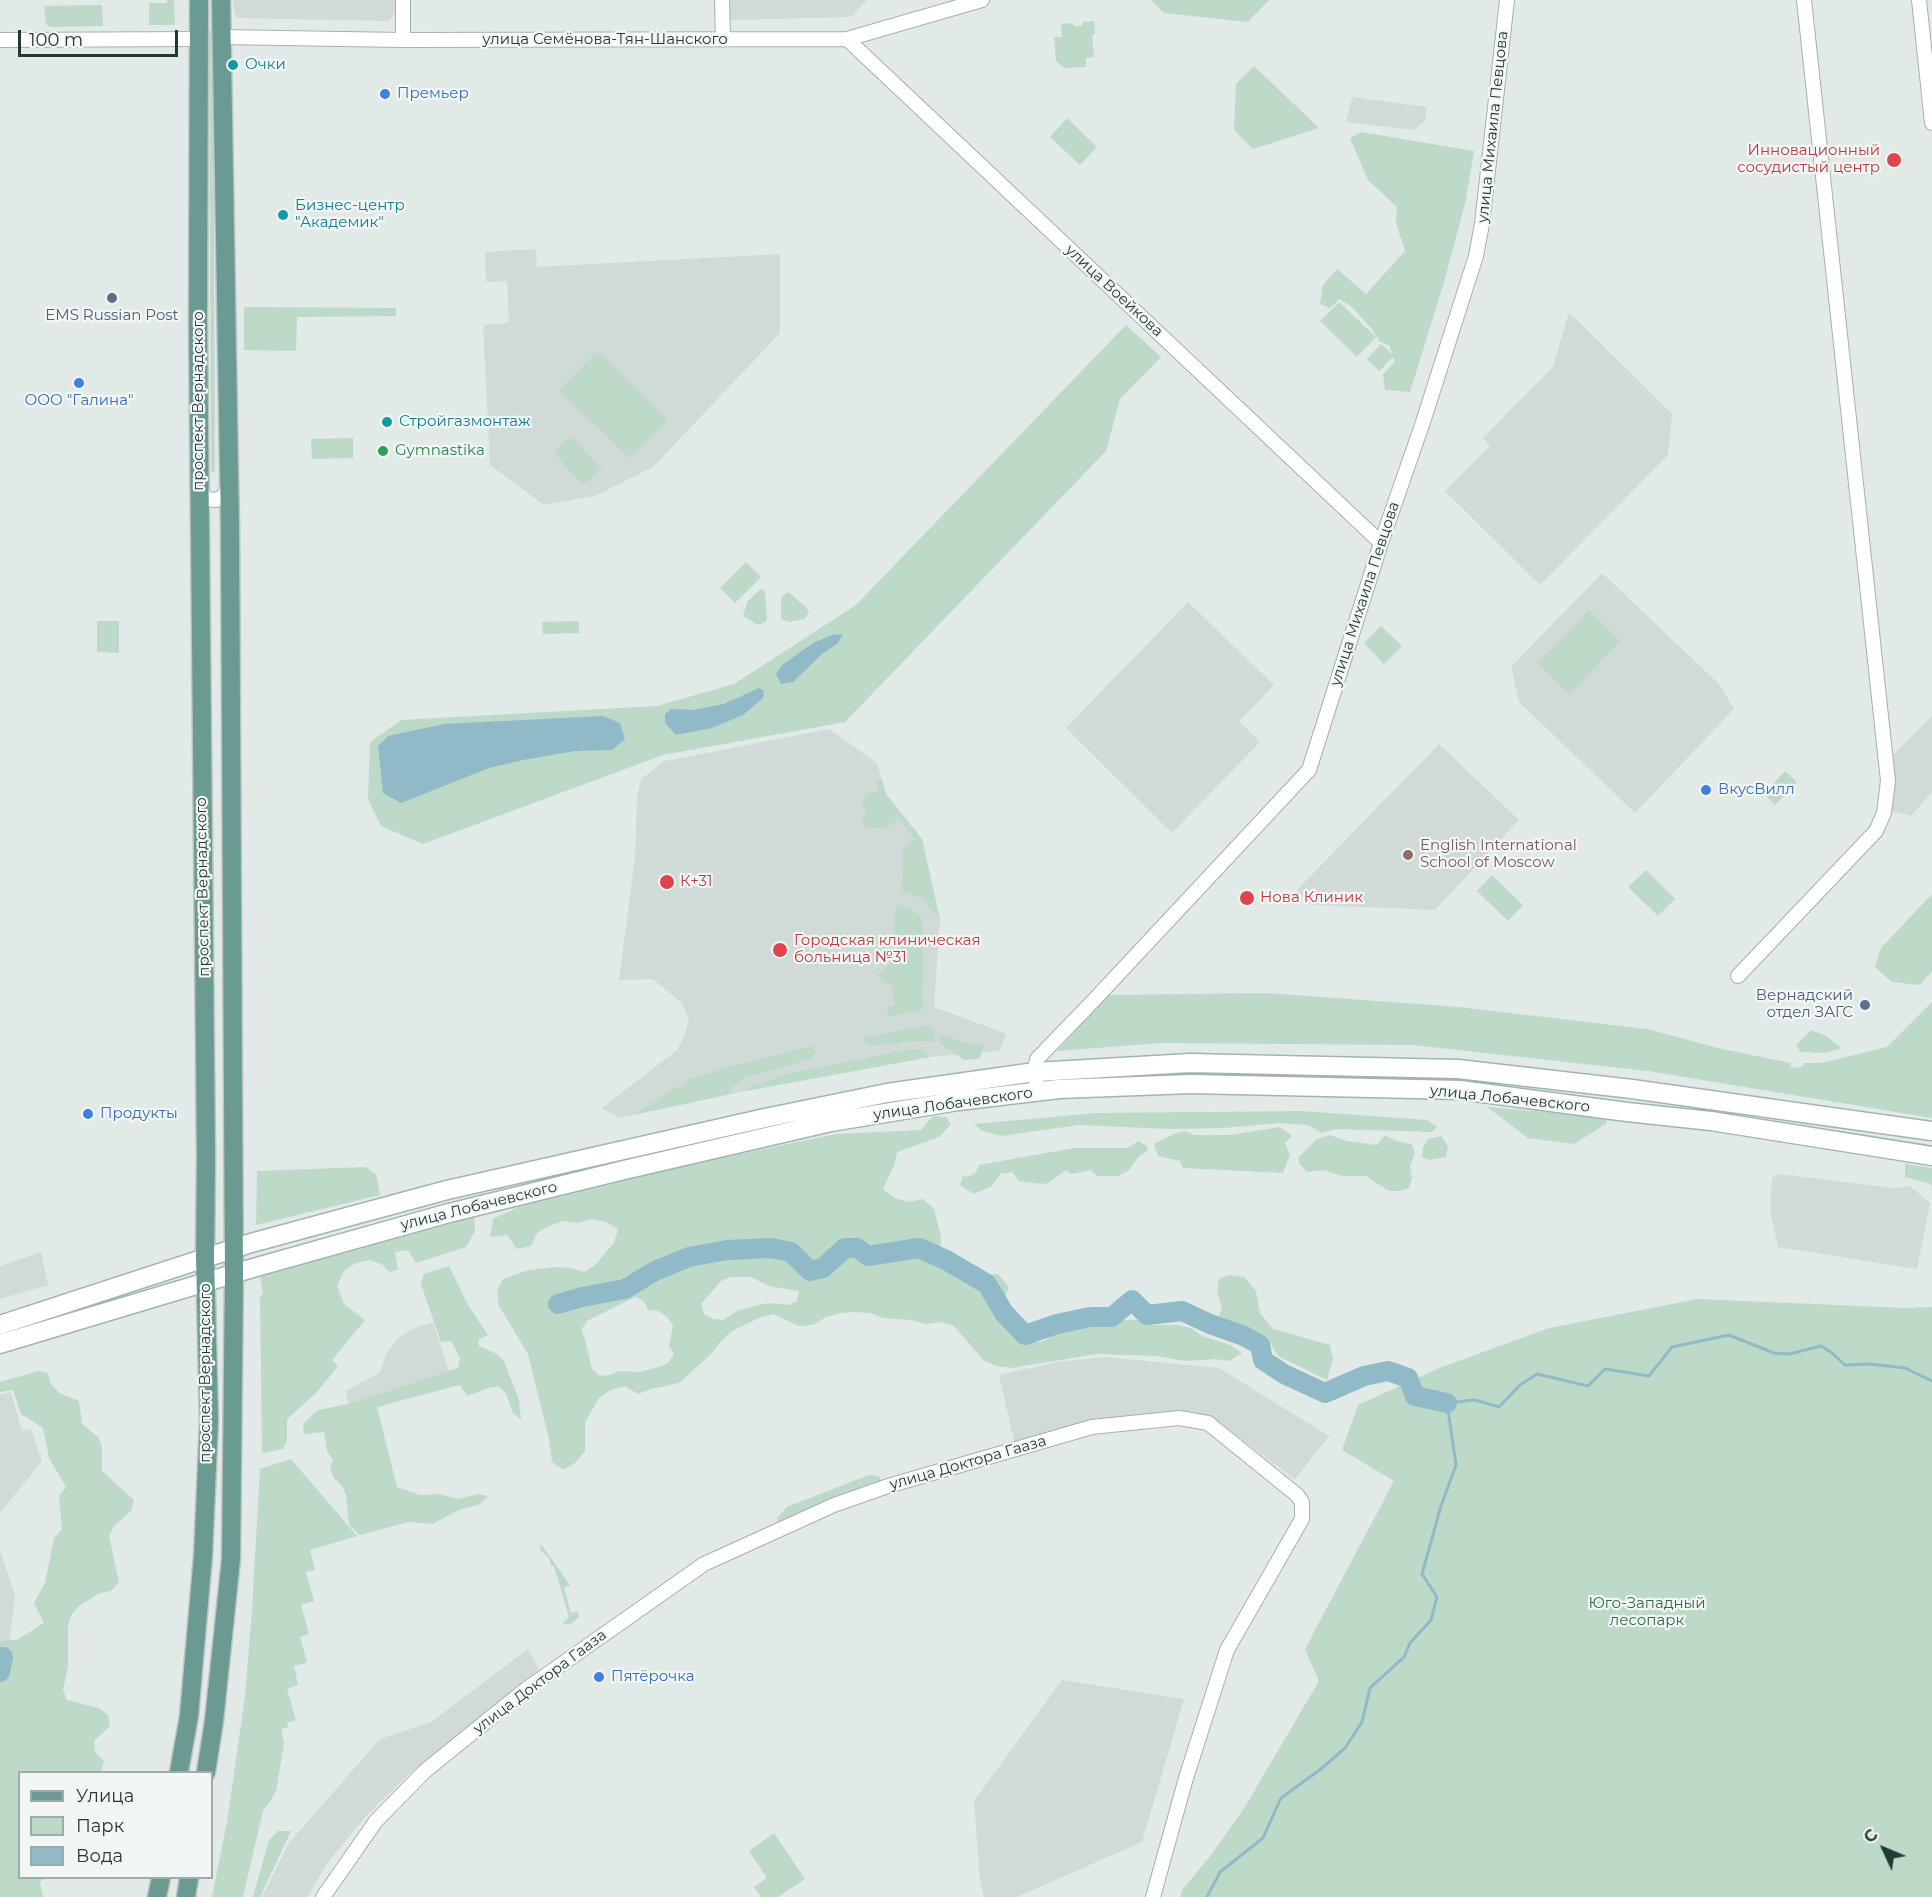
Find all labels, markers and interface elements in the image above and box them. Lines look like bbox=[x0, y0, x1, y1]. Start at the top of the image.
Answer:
scale bar bbox=[21, 18, 182, 56]
text: 100 m bbox=[29, 29, 83, 51]
street label: улица Михаила Певцова bbox=[1474, 30, 1512, 224]
street label: улица Семёнова-Тян-Шанского bbox=[482, 31, 728, 49]
place label: Очки bbox=[245, 56, 286, 74]
marker: Очки bbox=[226, 58, 240, 72]
place label: Премьер bbox=[397, 85, 469, 103]
marker: Премьер bbox=[378, 87, 392, 101]
place label: Инновационный сосудистый центр bbox=[1737, 142, 1880, 177]
marker: Инновационный сосудистый центр bbox=[1885, 151, 1903, 169]
place label: Бизнес-центр "Академик" bbox=[295, 197, 405, 232]
marker: Бизнес-центр "Академик" bbox=[276, 208, 290, 222]
street label: улица Воейкова bbox=[1061, 241, 1167, 341]
marker: EMS Russian Post bbox=[105, 291, 119, 305]
place label: EMS Russian Post bbox=[45, 307, 179, 325]
street label: проспект Вернадского bbox=[190, 311, 208, 491]
marker: ООО "Галина" bbox=[72, 376, 86, 390]
place label: ООО "Галина" bbox=[25, 392, 133, 410]
place label: Стройгазмонтаж bbox=[399, 413, 530, 431]
marker: Стройгазмонтаж bbox=[380, 415, 394, 429]
place label: Gymnastika bbox=[395, 442, 485, 460]
marker: Gymnastika bbox=[376, 444, 390, 458]
street label: улица Михаила Певцова bbox=[1327, 499, 1403, 689]
place label: ВкусВилл bbox=[1718, 781, 1795, 799]
marker: ВкусВилл bbox=[1699, 783, 1713, 797]
street label: проспект Вернадского bbox=[192, 797, 214, 977]
place label: English International School of Moscow bbox=[1420, 837, 1577, 872]
marker: English International School of Moscow bbox=[1401, 848, 1415, 862]
marker: К+31 bbox=[658, 873, 676, 891]
place label: К+31 bbox=[680, 873, 712, 891]
marker: Нова Клиник bbox=[1238, 889, 1256, 907]
place label: Нова Клиник bbox=[1260, 889, 1363, 907]
place label: Городская клиническая больница №31 bbox=[794, 932, 981, 967]
marker: Городская клиническая больница №31 bbox=[771, 941, 789, 959]
place label: Вернадский отдел ЗАГС bbox=[1756, 987, 1853, 1022]
marker: Вернадский отдел ЗАГС bbox=[1858, 998, 1872, 1012]
street label: улица Лобачевского bbox=[1429, 1082, 1591, 1116]
street label: улица Лобачевского bbox=[872, 1084, 1034, 1124]
place label: Продукты bbox=[100, 1105, 178, 1123]
marker: Продукты bbox=[81, 1107, 95, 1121]
street label: улица Лобачевского bbox=[399, 1178, 559, 1234]
street label: проспект Вернадского bbox=[197, 1283, 215, 1463]
street label: улица Доктора Гааза bbox=[888, 1432, 1048, 1494]
park label: Юго-Западный лесопарк bbox=[1588, 1595, 1706, 1630]
street label: улица Доктора Гааза bbox=[470, 1626, 610, 1738]
place label: Пятёрочка bbox=[611, 1668, 695, 1686]
marker: Пятёрочка bbox=[592, 1670, 606, 1684]
legend bbox=[18, 1771, 213, 1879]
text: Улица bbox=[76, 1785, 134, 1807]
text: Парк bbox=[76, 1815, 124, 1837]
north arrow bbox=[1854, 1819, 1914, 1879]
text: С bbox=[1860, 1825, 1882, 1847]
text: Вода bbox=[76, 1845, 123, 1867]

